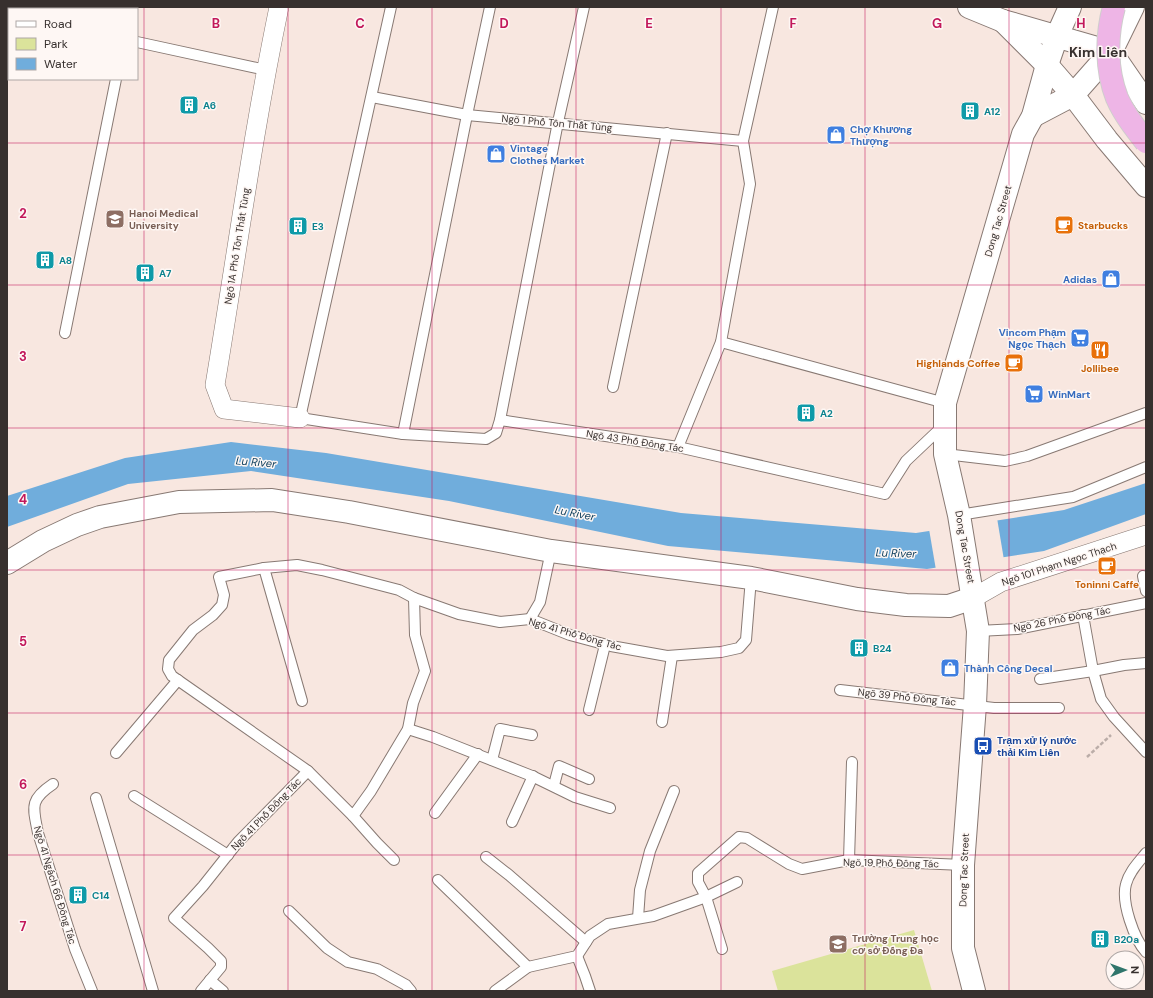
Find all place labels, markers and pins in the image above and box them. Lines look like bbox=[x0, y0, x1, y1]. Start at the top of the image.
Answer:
building icon: A6 bbox=[178, 94, 200, 116]
place label: A6 bbox=[203, 99, 216, 112]
building icon: A12 bbox=[959, 100, 981, 122]
place label: A12 bbox=[984, 105, 1000, 118]
place label: Chợ Khương Thượng bbox=[850, 123, 912, 148]
shop icon: Chợ Khương Thượng bbox=[825, 124, 847, 146]
place label: Vintage Clothes Market bbox=[510, 142, 585, 167]
shop icon: Vintage Clothes Market bbox=[485, 143, 507, 165]
place label: Hanoi Medical University bbox=[129, 207, 198, 232]
school or university icon: Hanoi Medical University bbox=[104, 208, 126, 230]
cafe icon: Starbucks bbox=[1053, 214, 1075, 236]
building icon: E3 bbox=[287, 215, 309, 237]
place label: Starbucks bbox=[1078, 219, 1128, 232]
place label: E3 bbox=[312, 220, 324, 233]
building icon: A8 bbox=[34, 249, 56, 271]
place label: A8 bbox=[59, 254, 72, 267]
building icon: A7 bbox=[134, 262, 156, 284]
place label: A7 bbox=[159, 267, 172, 280]
shop icon: Adidas bbox=[1100, 268, 1122, 290]
place label: Adidas bbox=[1063, 273, 1097, 286]
place label: Vincom Phạm Ngọc Thạch bbox=[999, 326, 1066, 351]
supermarket icon: Vincom Phạm Ngọc Thạch bbox=[1069, 327, 1091, 349]
restaurant icon: Jollibee bbox=[1089, 339, 1111, 361]
cafe icon: Highlands Coffee bbox=[1003, 352, 1025, 374]
place label: Highlands Coffee bbox=[916, 357, 1000, 370]
place label: Jollibee bbox=[1081, 362, 1119, 375]
supermarket icon: WinMart bbox=[1023, 383, 1045, 405]
place label: WinMart bbox=[1048, 388, 1090, 401]
building icon: A2 bbox=[795, 402, 817, 424]
place label: A2 bbox=[820, 407, 833, 420]
cafe icon: Toninni Caffe bbox=[1096, 555, 1118, 577]
place label: Toninni Caffe bbox=[1075, 578, 1139, 591]
building icon: B24 bbox=[848, 637, 870, 659]
place label: B24 bbox=[873, 642, 892, 655]
shop icon: Thành Công Decal bbox=[939, 657, 961, 679]
place label: Thành Công Decal bbox=[964, 662, 1053, 675]
place label: Trạm xử lý nước thải Kim Liên bbox=[997, 734, 1077, 759]
bus stop icon: Trạm xử lý nước thải Kim Liên bbox=[972, 735, 994, 757]
building icon: C14 bbox=[67, 884, 89, 906]
place label: C14 bbox=[92, 889, 110, 902]
building icon: B20a bbox=[1089, 928, 1111, 950]
place label: Trường Trung học cơ sở Đống Đa bbox=[852, 932, 939, 957]
school or university icon: Trường Trung học cơ sở Đống Đa bbox=[827, 933, 849, 955]
place label: B20a bbox=[1114, 933, 1139, 946]

